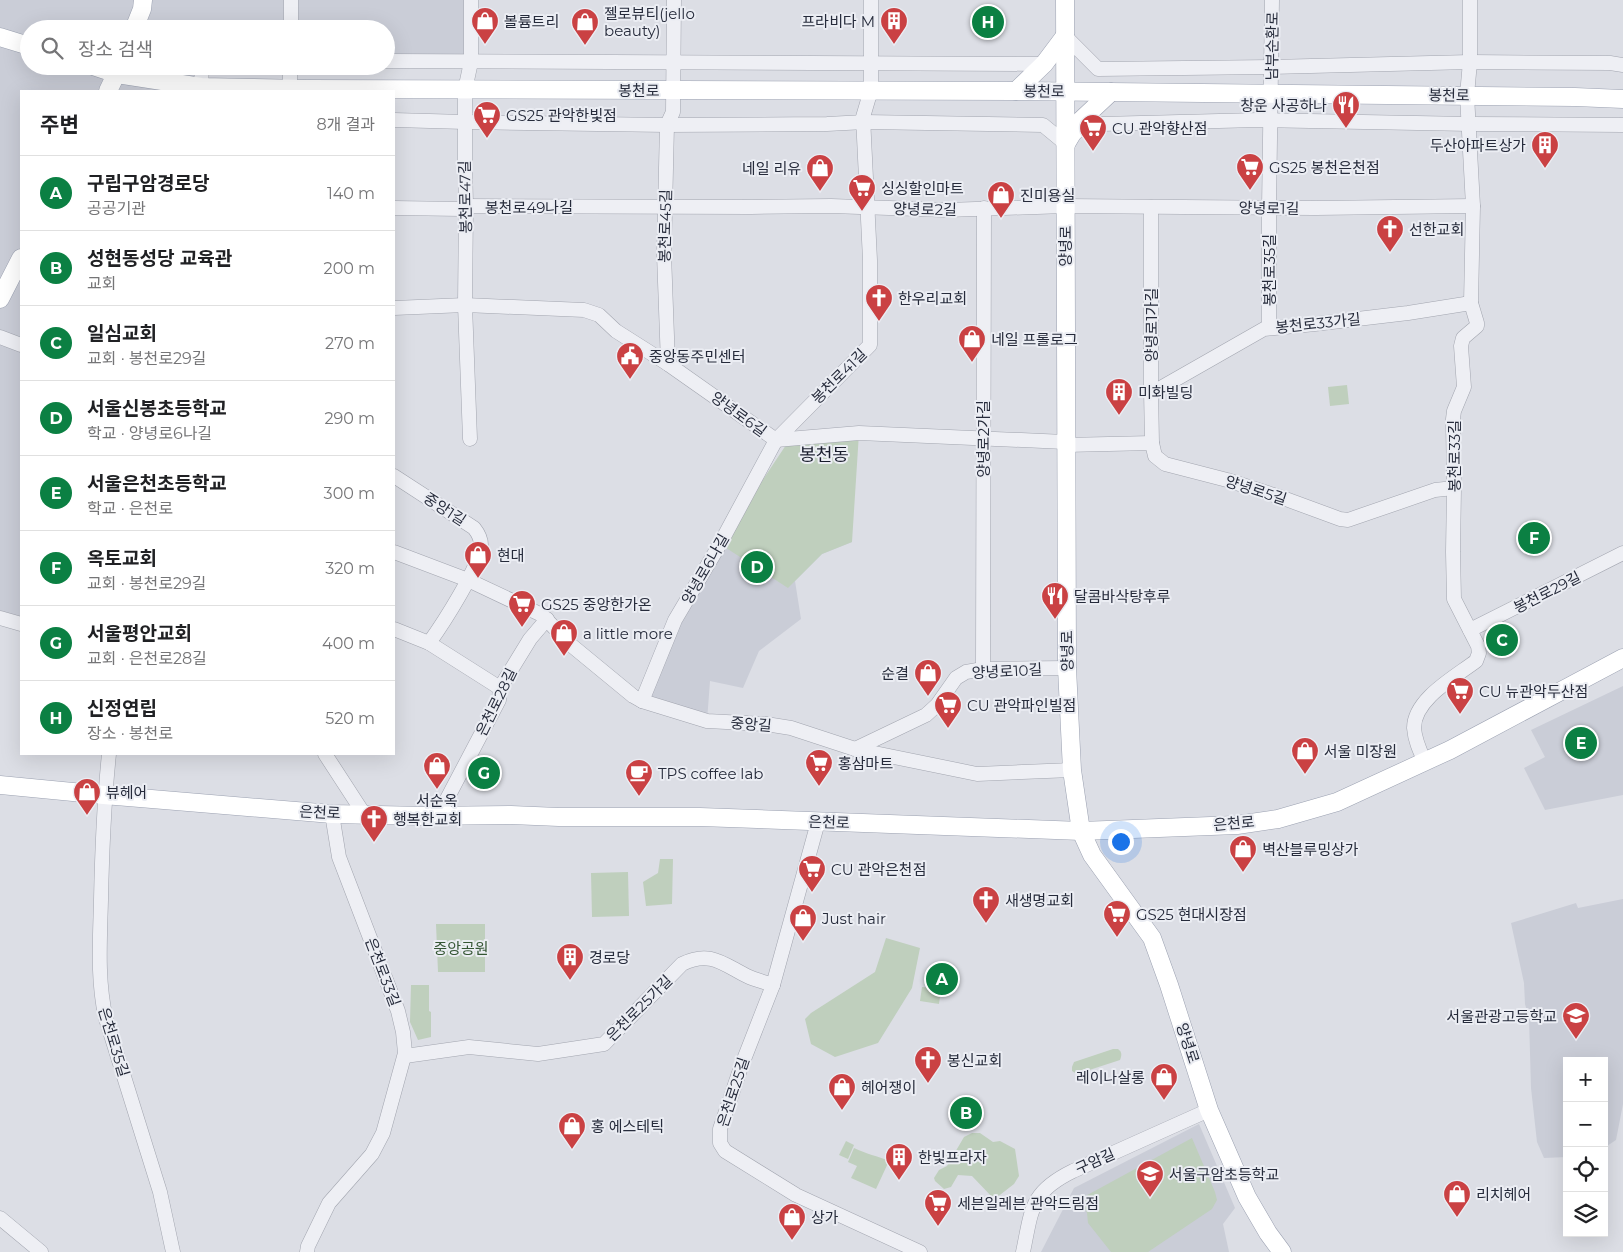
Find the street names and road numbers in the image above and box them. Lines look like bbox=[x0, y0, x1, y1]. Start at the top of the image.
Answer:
street label: 남부순환로 bbox=[1262, 11, 1282, 81]
street label: 봉천로 bbox=[618, 81, 660, 100]
street label: 봉천로 bbox=[1023, 81, 1065, 101]
street label: 봉천로 bbox=[1428, 85, 1470, 105]
street label: 봉천로47길 bbox=[455, 160, 475, 234]
street label: 봉천로45길 bbox=[655, 189, 675, 263]
street label: 봉천로49나길 bbox=[485, 198, 573, 217]
street label: 양녕로1길 bbox=[1239, 198, 1299, 218]
street label: 양녕로2길 bbox=[893, 199, 957, 219]
street label: 양녕로 bbox=[1056, 225, 1075, 267]
street label: 봉천로35길 bbox=[1260, 234, 1279, 306]
street label: 양녕로1가길 bbox=[1142, 288, 1161, 362]
street label: 봉천로33가길 bbox=[1274, 309, 1362, 337]
street label: 봉천로41길 bbox=[807, 344, 871, 408]
street label: 양녕로6길 bbox=[707, 387, 771, 441]
street label: 양녕로2가길 bbox=[974, 400, 993, 478]
street label: 봉천로33길 bbox=[1445, 420, 1464, 492]
street label: 양녕로5길 bbox=[1223, 471, 1289, 509]
street label: 중앙1길 bbox=[420, 488, 470, 530]
street label: 양녕로6나길 bbox=[677, 530, 733, 608]
street label: 봉천로29길 bbox=[1510, 567, 1584, 617]
street label: 양녕로 bbox=[1057, 630, 1077, 672]
street label: 양녕로10길 bbox=[971, 660, 1043, 682]
street label: 은천로28길 bbox=[471, 665, 521, 739]
street label: 중앙길 bbox=[730, 713, 772, 735]
street label: 은천로 bbox=[299, 801, 341, 823]
street label: 은천로 bbox=[808, 812, 850, 832]
street label: 은천로 bbox=[1213, 812, 1255, 834]
street label: 은천로33길 bbox=[361, 935, 405, 1009]
street label: 은천로25가길 bbox=[602, 971, 676, 1045]
street label: 은천로35길 bbox=[94, 1005, 134, 1079]
street label: 양녕로 bbox=[1173, 1020, 1203, 1066]
street label: 은천로25길 bbox=[713, 1055, 753, 1129]
street label: 구암길 bbox=[1072, 1144, 1118, 1178]

